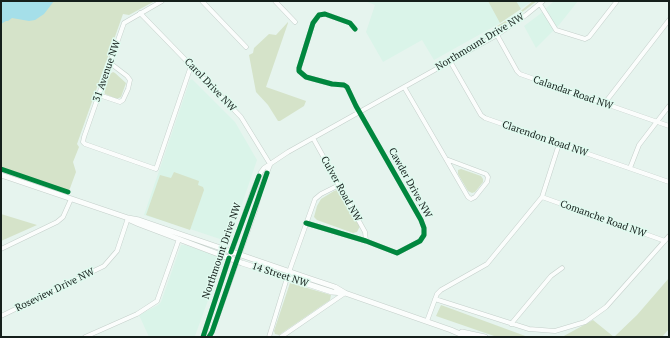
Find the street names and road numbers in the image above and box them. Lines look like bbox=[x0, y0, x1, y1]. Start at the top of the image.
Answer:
street label: Northmount Drive NW bbox=[434, 11, 526, 73]
street label: 31 Avenue NW bbox=[91, 38, 123, 104]
street label: Carol Drive NW bbox=[182, 56, 238, 114]
street label: Calandar Road NW bbox=[531, 74, 615, 112]
street label: Clarendon Road NW bbox=[500, 119, 590, 159]
street label: Cawder Drive NW bbox=[386, 146, 434, 220]
street label: Culver Road NW bbox=[318, 154, 364, 224]
street label: Comanche Road NW bbox=[558, 198, 648, 240]
street label: Northmount Drive NW bbox=[200, 201, 244, 301]
street label: 14 Street NW bbox=[250, 260, 310, 290]
street label: Roseview Drive NW bbox=[13, 266, 97, 314]

